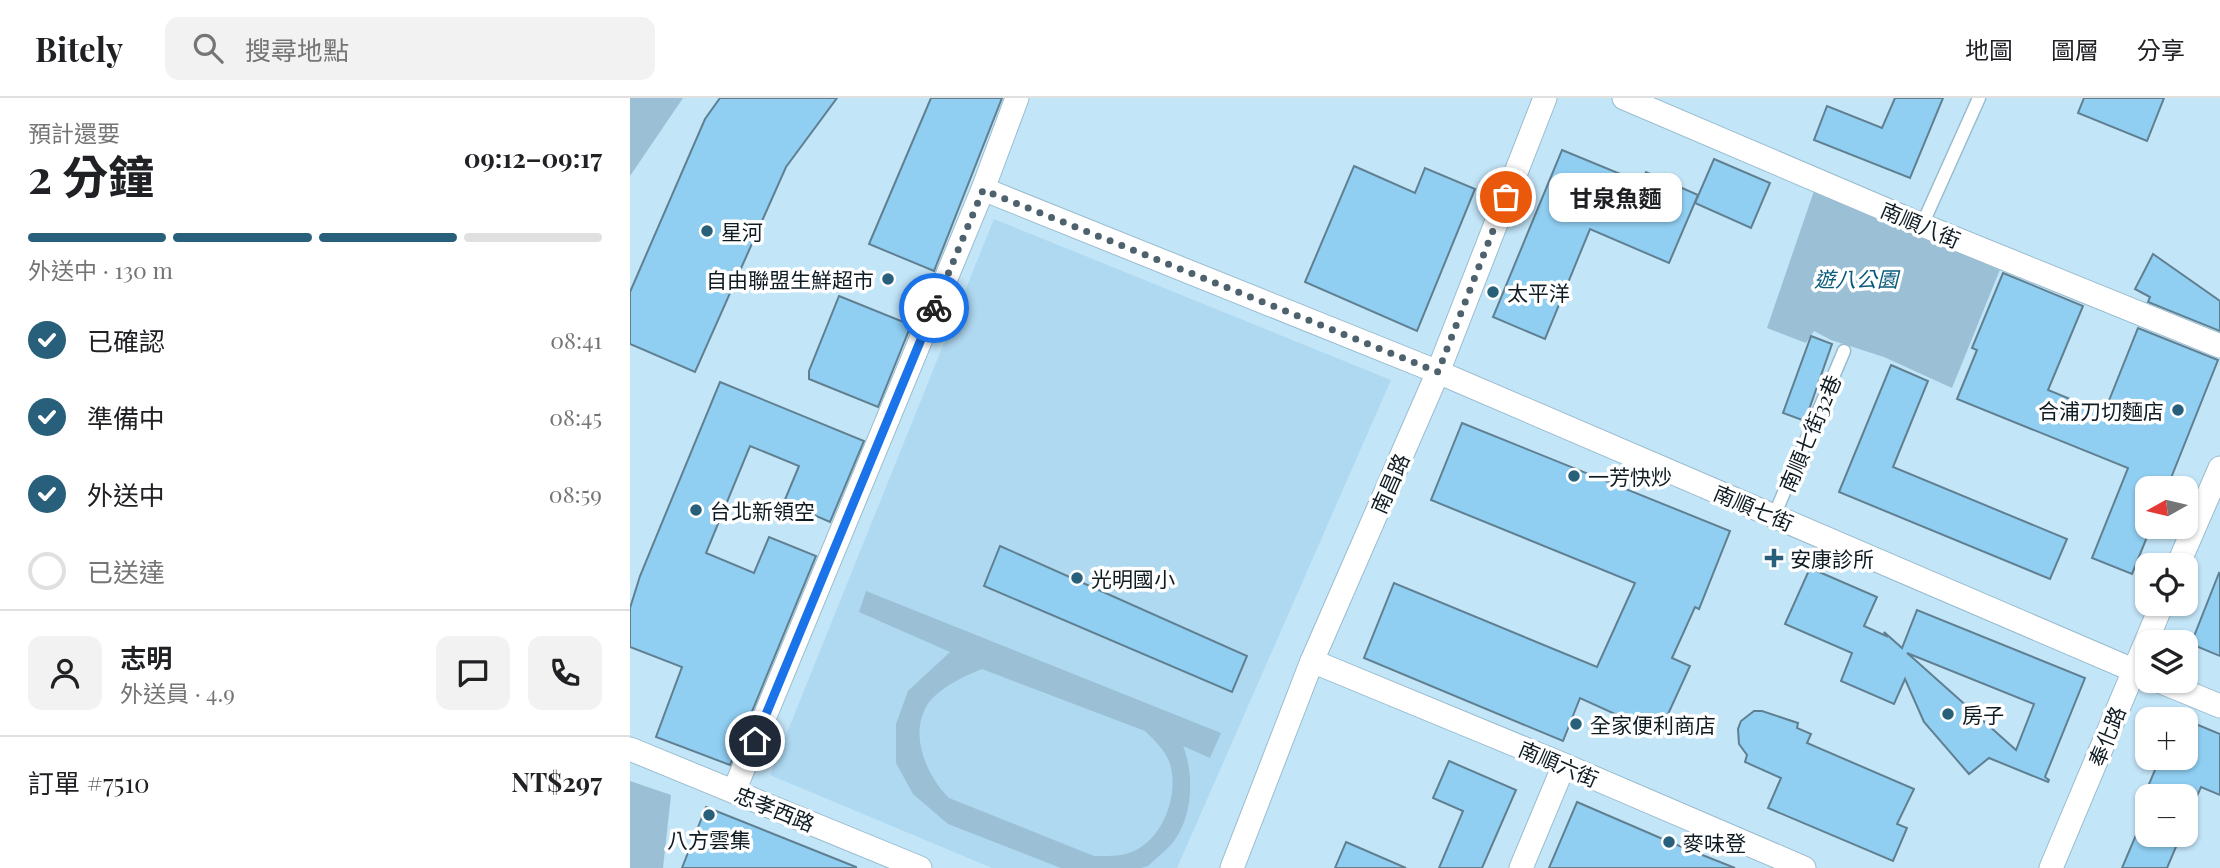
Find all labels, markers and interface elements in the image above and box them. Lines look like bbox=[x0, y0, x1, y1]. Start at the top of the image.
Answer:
search box bbox=[165, 17, 655, 80]
text: Bitely bbox=[35, 26, 123, 70]
icon: search bbox=[189, 29, 227, 67]
text: 搜尋地點 bbox=[245, 32, 349, 67]
text: 地圖 bbox=[1965, 33, 2013, 65]
text: 圖層 bbox=[2051, 33, 2099, 65]
text: 分享 bbox=[2137, 33, 2185, 65]
text: 預計還要 bbox=[28, 117, 120, 148]
text: 09:12–09:17 bbox=[464, 140, 602, 175]
text: 2 分鐘 bbox=[28, 144, 154, 206]
pin bbox=[1476, 167, 1536, 227]
callout: 甘泉魚麵 bbox=[1548, 172, 1681, 222]
icon: bag bbox=[1487, 178, 1525, 216]
text: 甘泉魚麵 bbox=[1570, 182, 1662, 213]
street label: 南順八街 bbox=[1877, 195, 1965, 253]
place label: 星河 bbox=[721, 217, 763, 245]
marker: 星河 bbox=[699, 223, 715, 239]
text: 外送中 · 130 m bbox=[28, 254, 173, 285]
park label: 遊八公園 bbox=[1814, 264, 1901, 292]
place label: 自由聯盟生鮮超市 bbox=[706, 265, 874, 293]
marker: 自由聯盟生鮮超市 bbox=[880, 271, 896, 287]
courier bbox=[899, 273, 969, 343]
place label: 太平洋 bbox=[1507, 278, 1570, 306]
marker: 太平洋 bbox=[1485, 284, 1501, 300]
icon: bike bbox=[915, 289, 953, 327]
icon: check bbox=[28, 321, 66, 359]
text: 已確認 bbox=[87, 323, 165, 358]
text: 08:41 bbox=[550, 324, 602, 355]
street label: 南順七街32巷 bbox=[1772, 370, 1846, 496]
place label: 合浦刀切麵店 bbox=[2038, 396, 2164, 424]
icon: check bbox=[28, 398, 66, 436]
text: 準備中 bbox=[87, 400, 165, 435]
text: 08:45 bbox=[549, 401, 602, 432]
marker: 合浦刀切麵店 bbox=[2170, 402, 2186, 418]
street label: 南昌路 bbox=[1363, 449, 1415, 517]
place label: 一芳快炒 bbox=[1588, 462, 1672, 490]
marker: 一芳快炒 bbox=[1566, 468, 1582, 484]
icon: check bbox=[28, 475, 66, 513]
north arrow bbox=[2135, 476, 2198, 539]
map controls bbox=[2135, 476, 2198, 847]
text: 外送中 bbox=[87, 477, 165, 512]
text: 08:59 bbox=[549, 478, 602, 509]
street label: 南順七街 bbox=[1710, 478, 1798, 536]
place label: 台北新領空 bbox=[710, 496, 815, 524]
marker: 台北新領空 bbox=[688, 502, 704, 518]
place label: 安康診所 bbox=[1790, 544, 1874, 572]
marker: 安康診所 bbox=[1764, 548, 1784, 568]
button: locate bbox=[2135, 553, 2198, 616]
text: 已送達 bbox=[87, 554, 165, 589]
place label: 光明國小 bbox=[1091, 564, 1175, 592]
marker: 光明國小 bbox=[1069, 570, 1085, 586]
button: layers bbox=[2135, 630, 2198, 693]
button: person bbox=[28, 636, 102, 710]
button: chat bbox=[436, 636, 510, 710]
button: phone bbox=[528, 636, 602, 710]
text: 志明 bbox=[120, 640, 172, 675]
text: 外送員 · 4.9 bbox=[120, 677, 235, 708]
place label: 房子 bbox=[1962, 700, 2004, 728]
street label: 奉化路 bbox=[2081, 702, 2131, 770]
marker: 房子 bbox=[1940, 706, 1956, 722]
button: + bbox=[2135, 707, 2198, 770]
place label: 全家便利商店 bbox=[1590, 710, 1716, 738]
pin bbox=[725, 711, 785, 771]
marker: 全家便利商店 bbox=[1568, 716, 1584, 732]
icon: home bbox=[736, 722, 774, 760]
street label: 南順六街 bbox=[1515, 734, 1603, 792]
text: NT$297 bbox=[511, 764, 602, 799]
text: 訂單 #7510 bbox=[28, 765, 150, 800]
street label: 忠孝西路 bbox=[731, 779, 819, 837]
button: − bbox=[2135, 784, 2198, 847]
marker: 八方雲集 bbox=[701, 807, 717, 823]
place label: 八方雲集 bbox=[667, 825, 751, 853]
place label: 麥味登 bbox=[1683, 828, 1746, 856]
marker: 麥味登 bbox=[1661, 834, 1677, 850]

